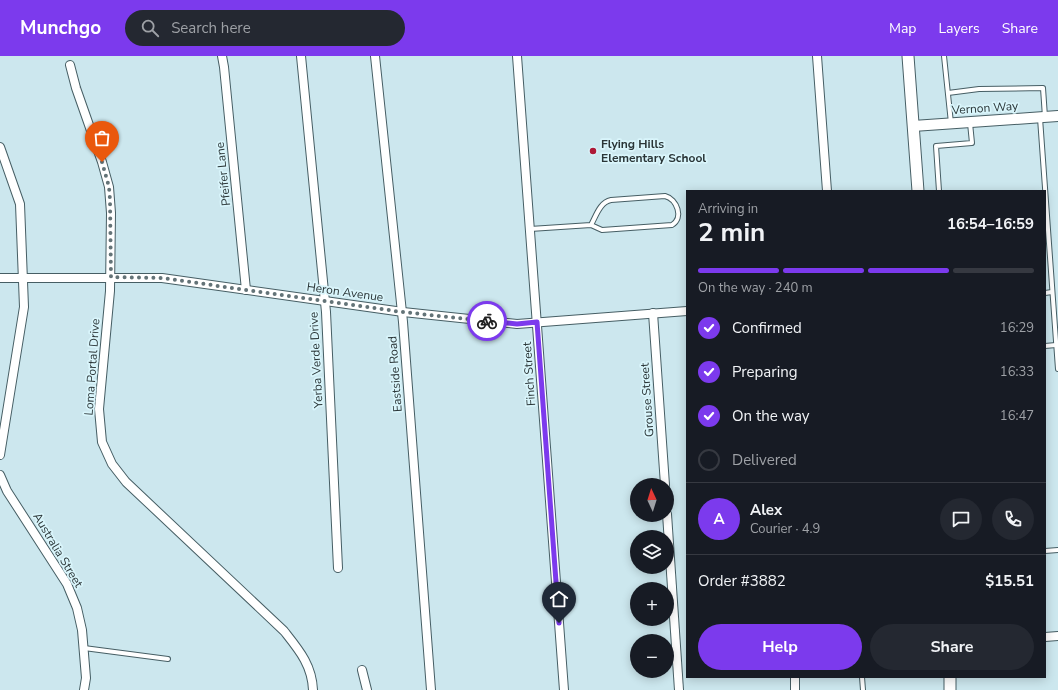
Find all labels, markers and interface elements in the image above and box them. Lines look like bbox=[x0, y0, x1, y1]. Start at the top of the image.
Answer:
search box bbox=[125, 10, 405, 46]
text: Munchgo bbox=[20, 15, 101, 41]
icon: search bbox=[139, 17, 161, 39]
text: Search here bbox=[171, 18, 251, 38]
text: Map bbox=[889, 19, 916, 38]
text: Layers bbox=[938, 19, 980, 38]
text: Share bbox=[1002, 19, 1038, 38]
street label: Vernon Way bbox=[950, 98, 1020, 118]
pin bbox=[85, 121, 119, 162]
icon: bag bbox=[91, 127, 113, 149]
place label: Flying Hills Elementary School bbox=[601, 136, 706, 166]
street label: Pfeifer Lane bbox=[212, 141, 234, 207]
marker: Flying Hills Elementary School bbox=[588, 146, 598, 156]
text: Arriving in bbox=[698, 200, 758, 218]
text: 16:54–16:59 bbox=[947, 214, 1034, 234]
text: 2 min bbox=[698, 215, 765, 250]
street label: Heron Avenue bbox=[306, 279, 384, 305]
text: On the way · 240 m bbox=[698, 279, 813, 297]
courier bbox=[467, 301, 507, 341]
icon: bike bbox=[476, 310, 498, 332]
street label: Yerba Verde Drive bbox=[305, 311, 327, 410]
icon: check bbox=[698, 317, 720, 339]
street label: Loma Portal Drive bbox=[81, 318, 103, 416]
text: Confirmed bbox=[732, 318, 802, 338]
text: 16:29 bbox=[1000, 319, 1034, 337]
street label: Eastside Road bbox=[384, 335, 406, 413]
street label: Finch Street bbox=[519, 341, 539, 407]
icon: check bbox=[698, 361, 720, 383]
street label: Grouse Street bbox=[636, 362, 658, 438]
text: Preparing bbox=[732, 362, 797, 382]
text: 16:33 bbox=[1000, 363, 1034, 381]
icon: check bbox=[698, 405, 720, 427]
text: On the way bbox=[732, 406, 810, 426]
text: 16:47 bbox=[1000, 407, 1034, 425]
text: Delivered bbox=[732, 450, 797, 470]
north arrow bbox=[630, 478, 674, 522]
map controls bbox=[630, 478, 674, 678]
button: chat bbox=[940, 498, 982, 540]
button: phone bbox=[992, 498, 1034, 540]
text: Alex bbox=[750, 500, 782, 520]
text: A bbox=[713, 509, 725, 529]
street label: Australia Street bbox=[29, 510, 87, 591]
text: Courier · 4.9 bbox=[750, 520, 820, 538]
button: layers bbox=[630, 530, 674, 574]
text: Order #3882 bbox=[698, 571, 786, 591]
text: $15.51 bbox=[985, 571, 1034, 591]
pin bbox=[542, 582, 576, 623]
button: + bbox=[630, 582, 674, 626]
icon: home bbox=[548, 588, 570, 610]
button: Help bbox=[698, 624, 862, 670]
button: Share bbox=[870, 624, 1034, 670]
button: − bbox=[630, 634, 674, 678]

